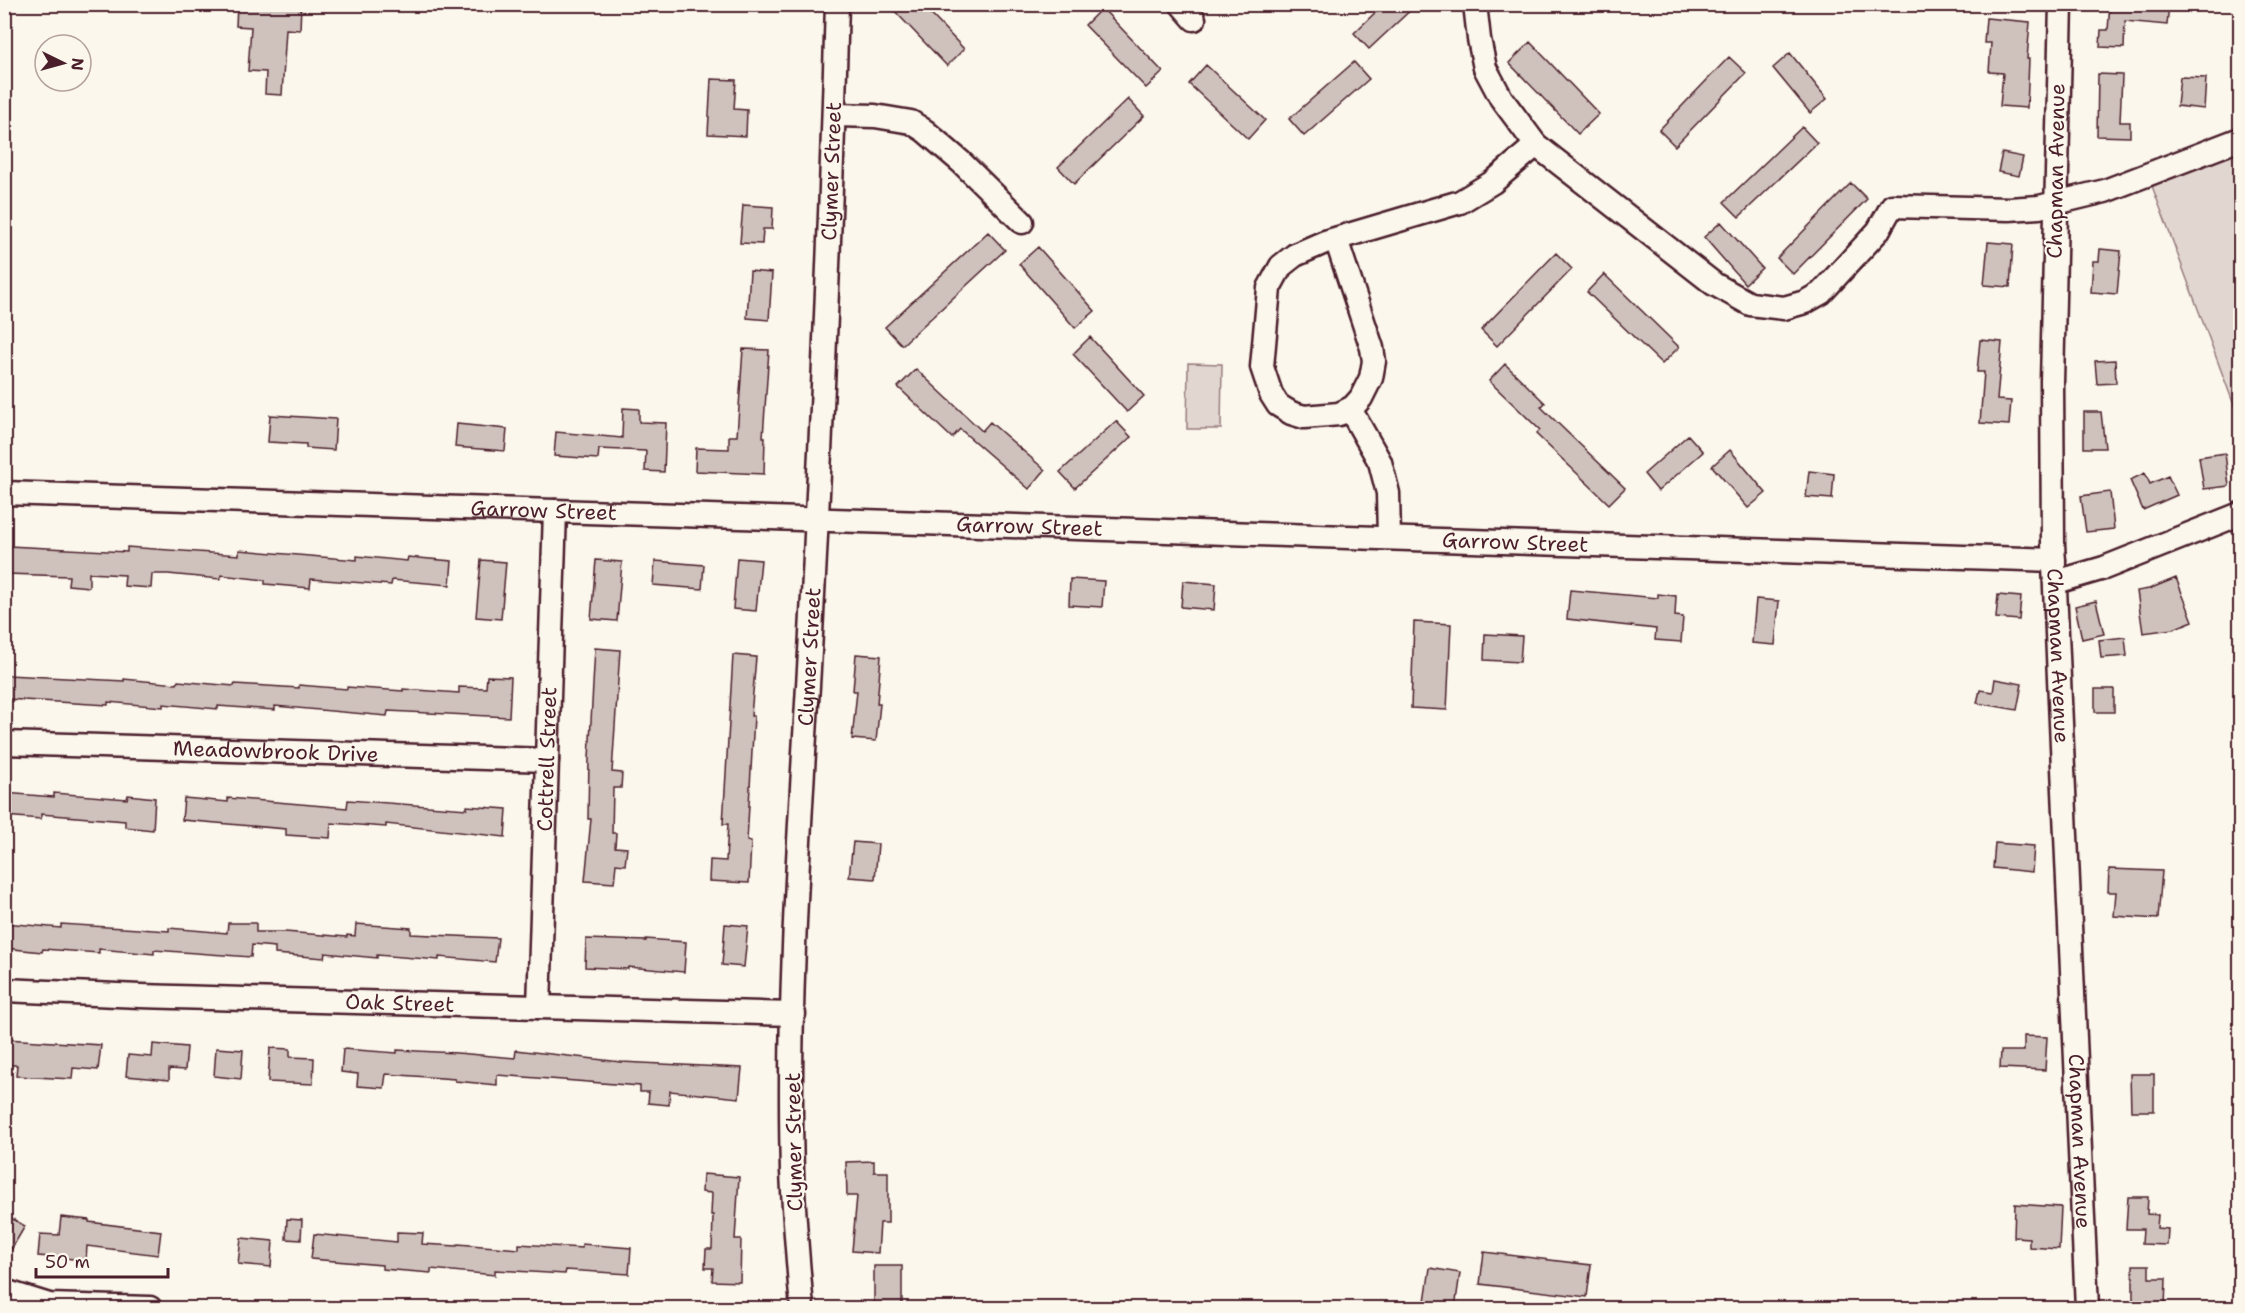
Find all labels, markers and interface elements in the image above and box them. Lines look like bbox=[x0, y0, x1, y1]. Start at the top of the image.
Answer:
north arrow bbox=[33, 33, 93, 93]
text: N bbox=[66, 57, 88, 71]
street label: Chapman Avenue bbox=[2040, 83, 2072, 259]
street label: Clymer Street bbox=[815, 101, 848, 241]
street label: Garrow Street bbox=[470, 494, 617, 527]
street label: Garrow Street bbox=[956, 510, 1103, 543]
street label: Garrow Street bbox=[1442, 526, 1589, 559]
street label: Chapman Avenue bbox=[2040, 568, 2076, 744]
street label: Clymer Street bbox=[792, 587, 827, 727]
street label: Cottrell Street bbox=[531, 686, 563, 832]
street label: Meadowbrook Drive bbox=[173, 734, 379, 769]
street label: Oak Street bbox=[345, 988, 455, 1019]
street label: Chapman Avenue bbox=[2062, 1053, 2097, 1230]
street label: Clymer Street bbox=[779, 1072, 809, 1212]
scale bar bbox=[36, 1241, 168, 1279]
text: 50 m bbox=[45, 1250, 90, 1274]

